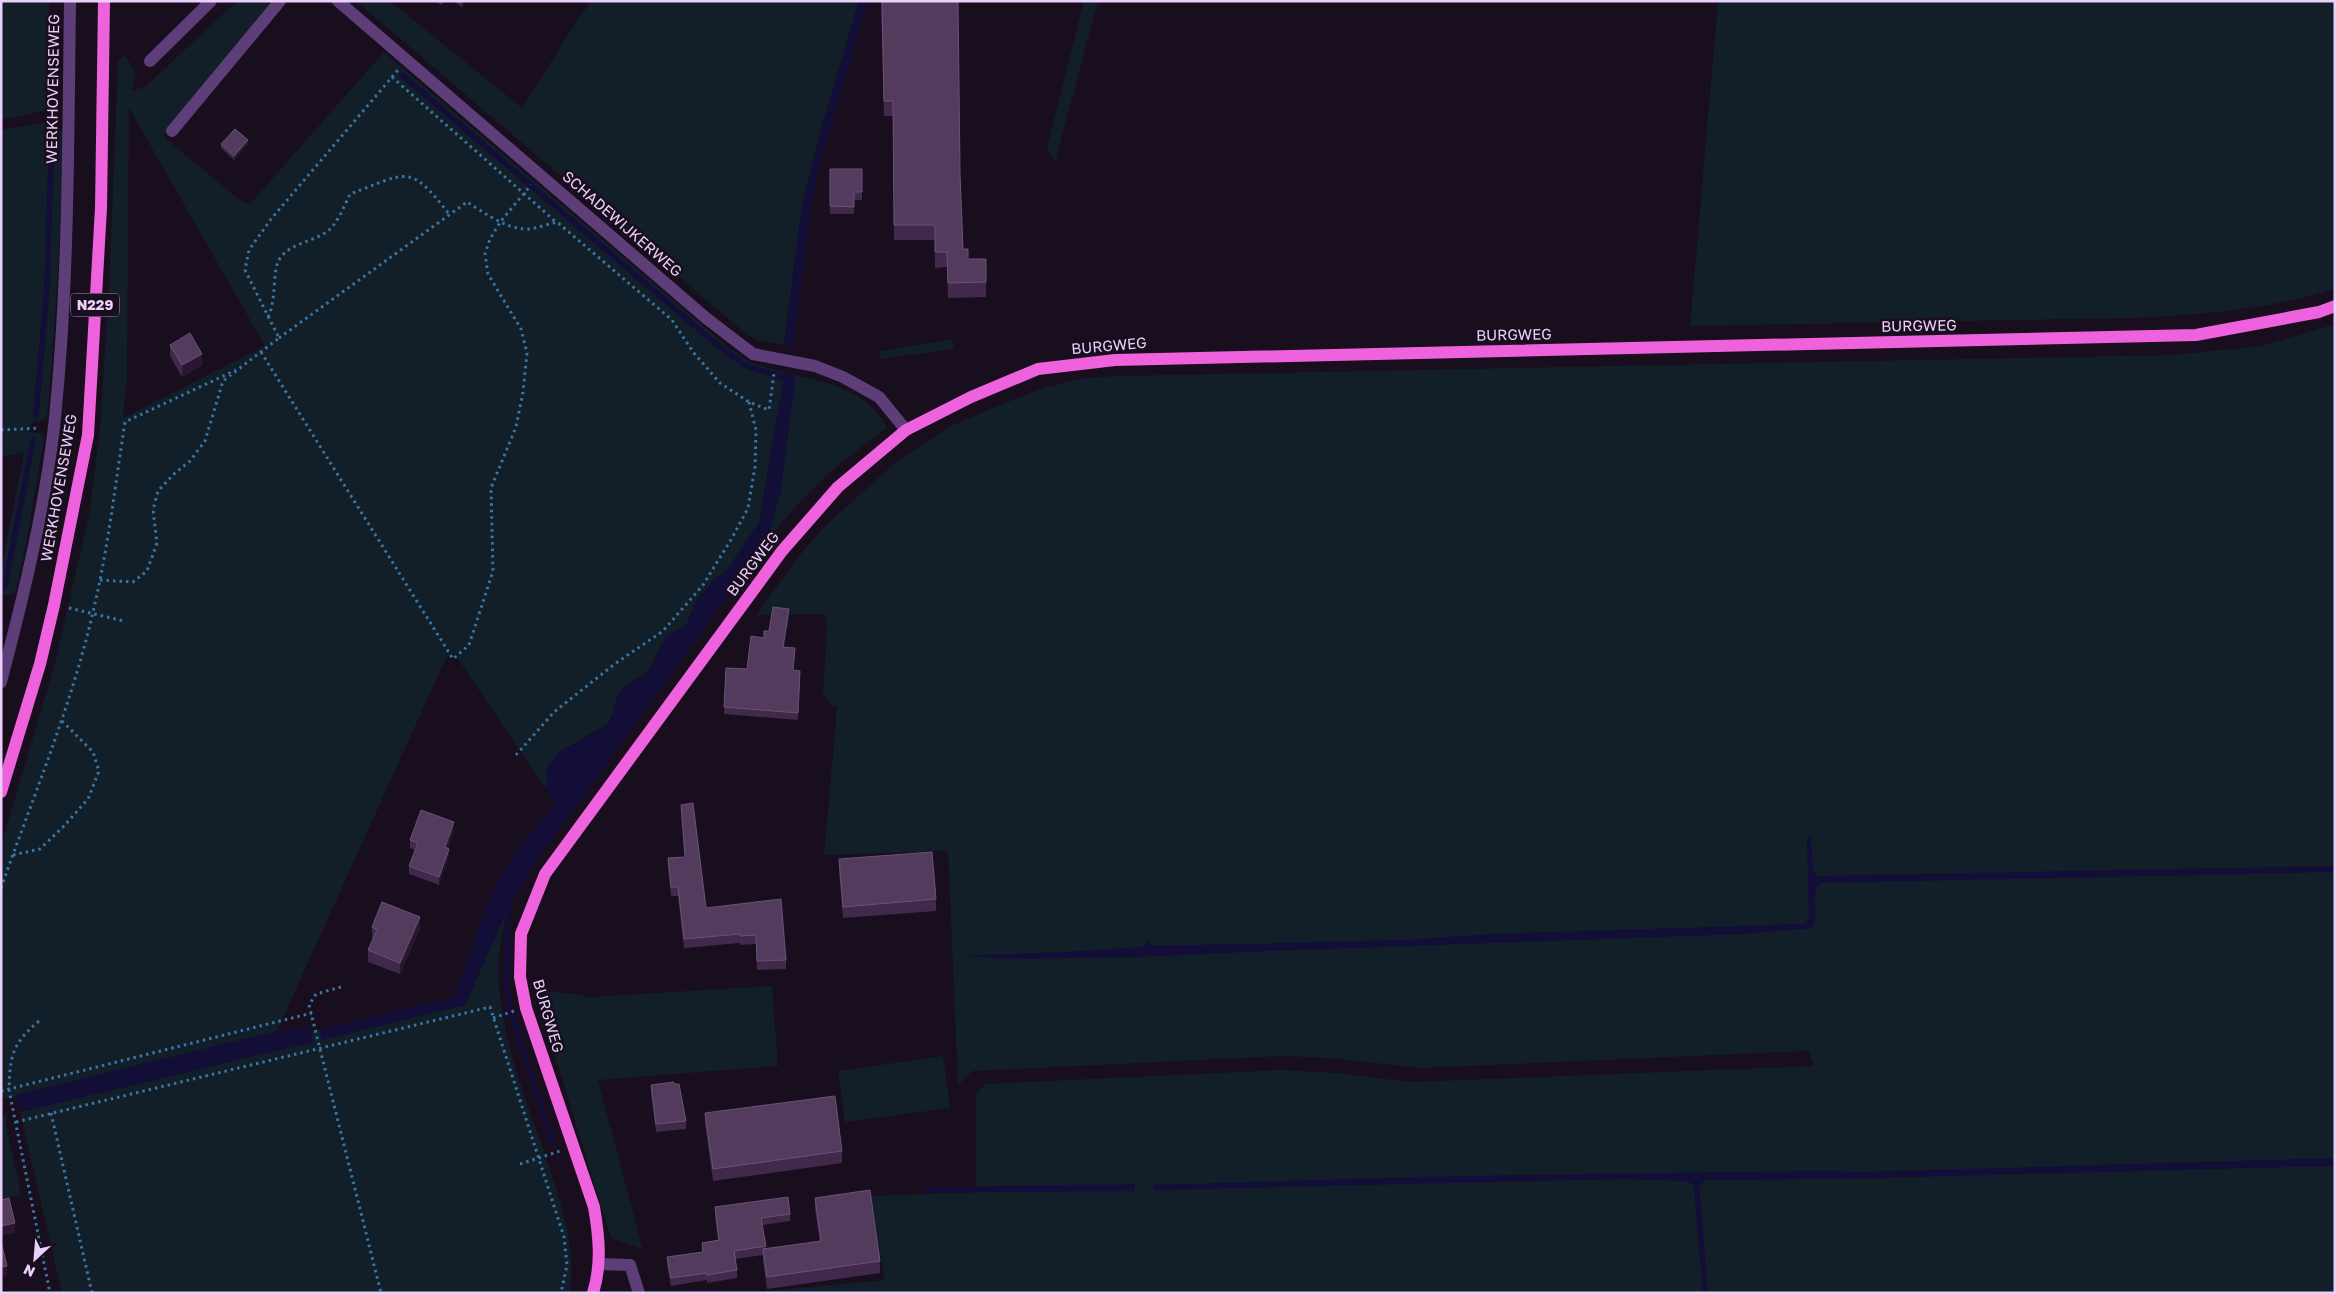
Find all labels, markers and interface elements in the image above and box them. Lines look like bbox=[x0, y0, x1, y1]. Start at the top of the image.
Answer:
street label: WERKHOVENSEWEG bbox=[42, 14, 62, 164]
street label: SCHADEWIJKERWEG bbox=[559, 167, 686, 280]
road number: N229 bbox=[71, 294, 119, 316]
street label: BURGWEG bbox=[1881, 315, 1957, 335]
street label: BURGWEG bbox=[1476, 324, 1552, 344]
street label: BURGWEG bbox=[1070, 333, 1147, 357]
street label: WERKHOVENSEWEG bbox=[36, 413, 80, 563]
street label: BURGWEG bbox=[722, 528, 782, 599]
street label: BURGWEG bbox=[530, 977, 568, 1055]
north arrow bbox=[10, 1234, 60, 1284]
text: N bbox=[21, 1261, 38, 1281]

